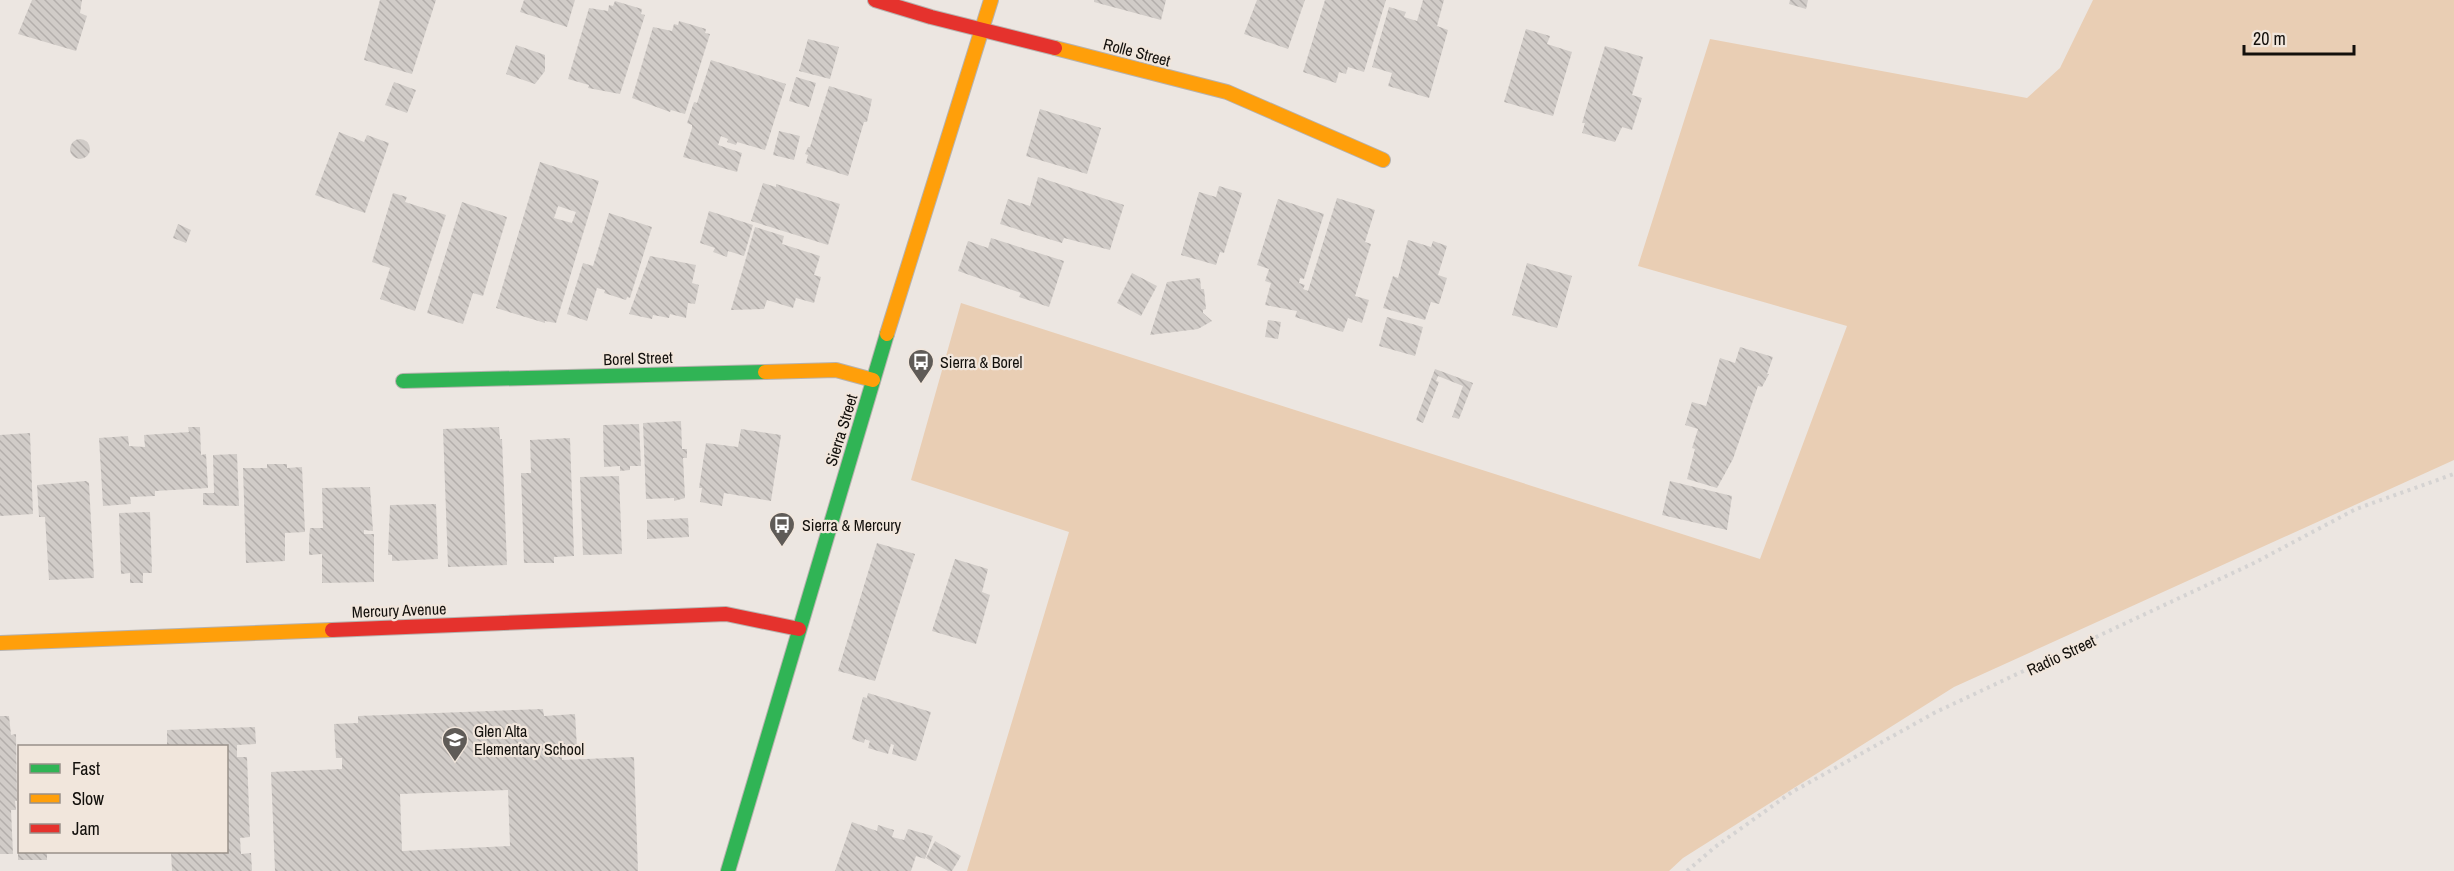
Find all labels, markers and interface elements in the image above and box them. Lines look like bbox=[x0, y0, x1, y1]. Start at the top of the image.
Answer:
scale bar bbox=[2244, 18, 2354, 56]
text: 20 m bbox=[2253, 26, 2286, 51]
street label: Rolle Street bbox=[1101, 33, 1173, 72]
street label: Borel Street bbox=[603, 346, 673, 370]
bus stop icon: Sierra & Borel bbox=[906, 347, 936, 385]
place label: Sierra & Borel bbox=[940, 351, 1022, 373]
street label: Sierra Street bbox=[820, 391, 862, 469]
bus stop icon: Sierra & Mercury bbox=[767, 510, 797, 548]
place label: Sierra & Mercury bbox=[802, 514, 902, 536]
street label: Mercury Avenue bbox=[351, 597, 447, 623]
street label: Radio Street bbox=[2023, 629, 2099, 681]
place label: Glen Alta Elementary School bbox=[474, 720, 584, 760]
school or university icon: Glen Alta Elementary School bbox=[440, 725, 470, 763]
legend bbox=[18, 745, 228, 853]
text: Fast bbox=[72, 756, 100, 781]
text: Slow bbox=[72, 786, 104, 811]
text: Jam bbox=[72, 816, 100, 841]

